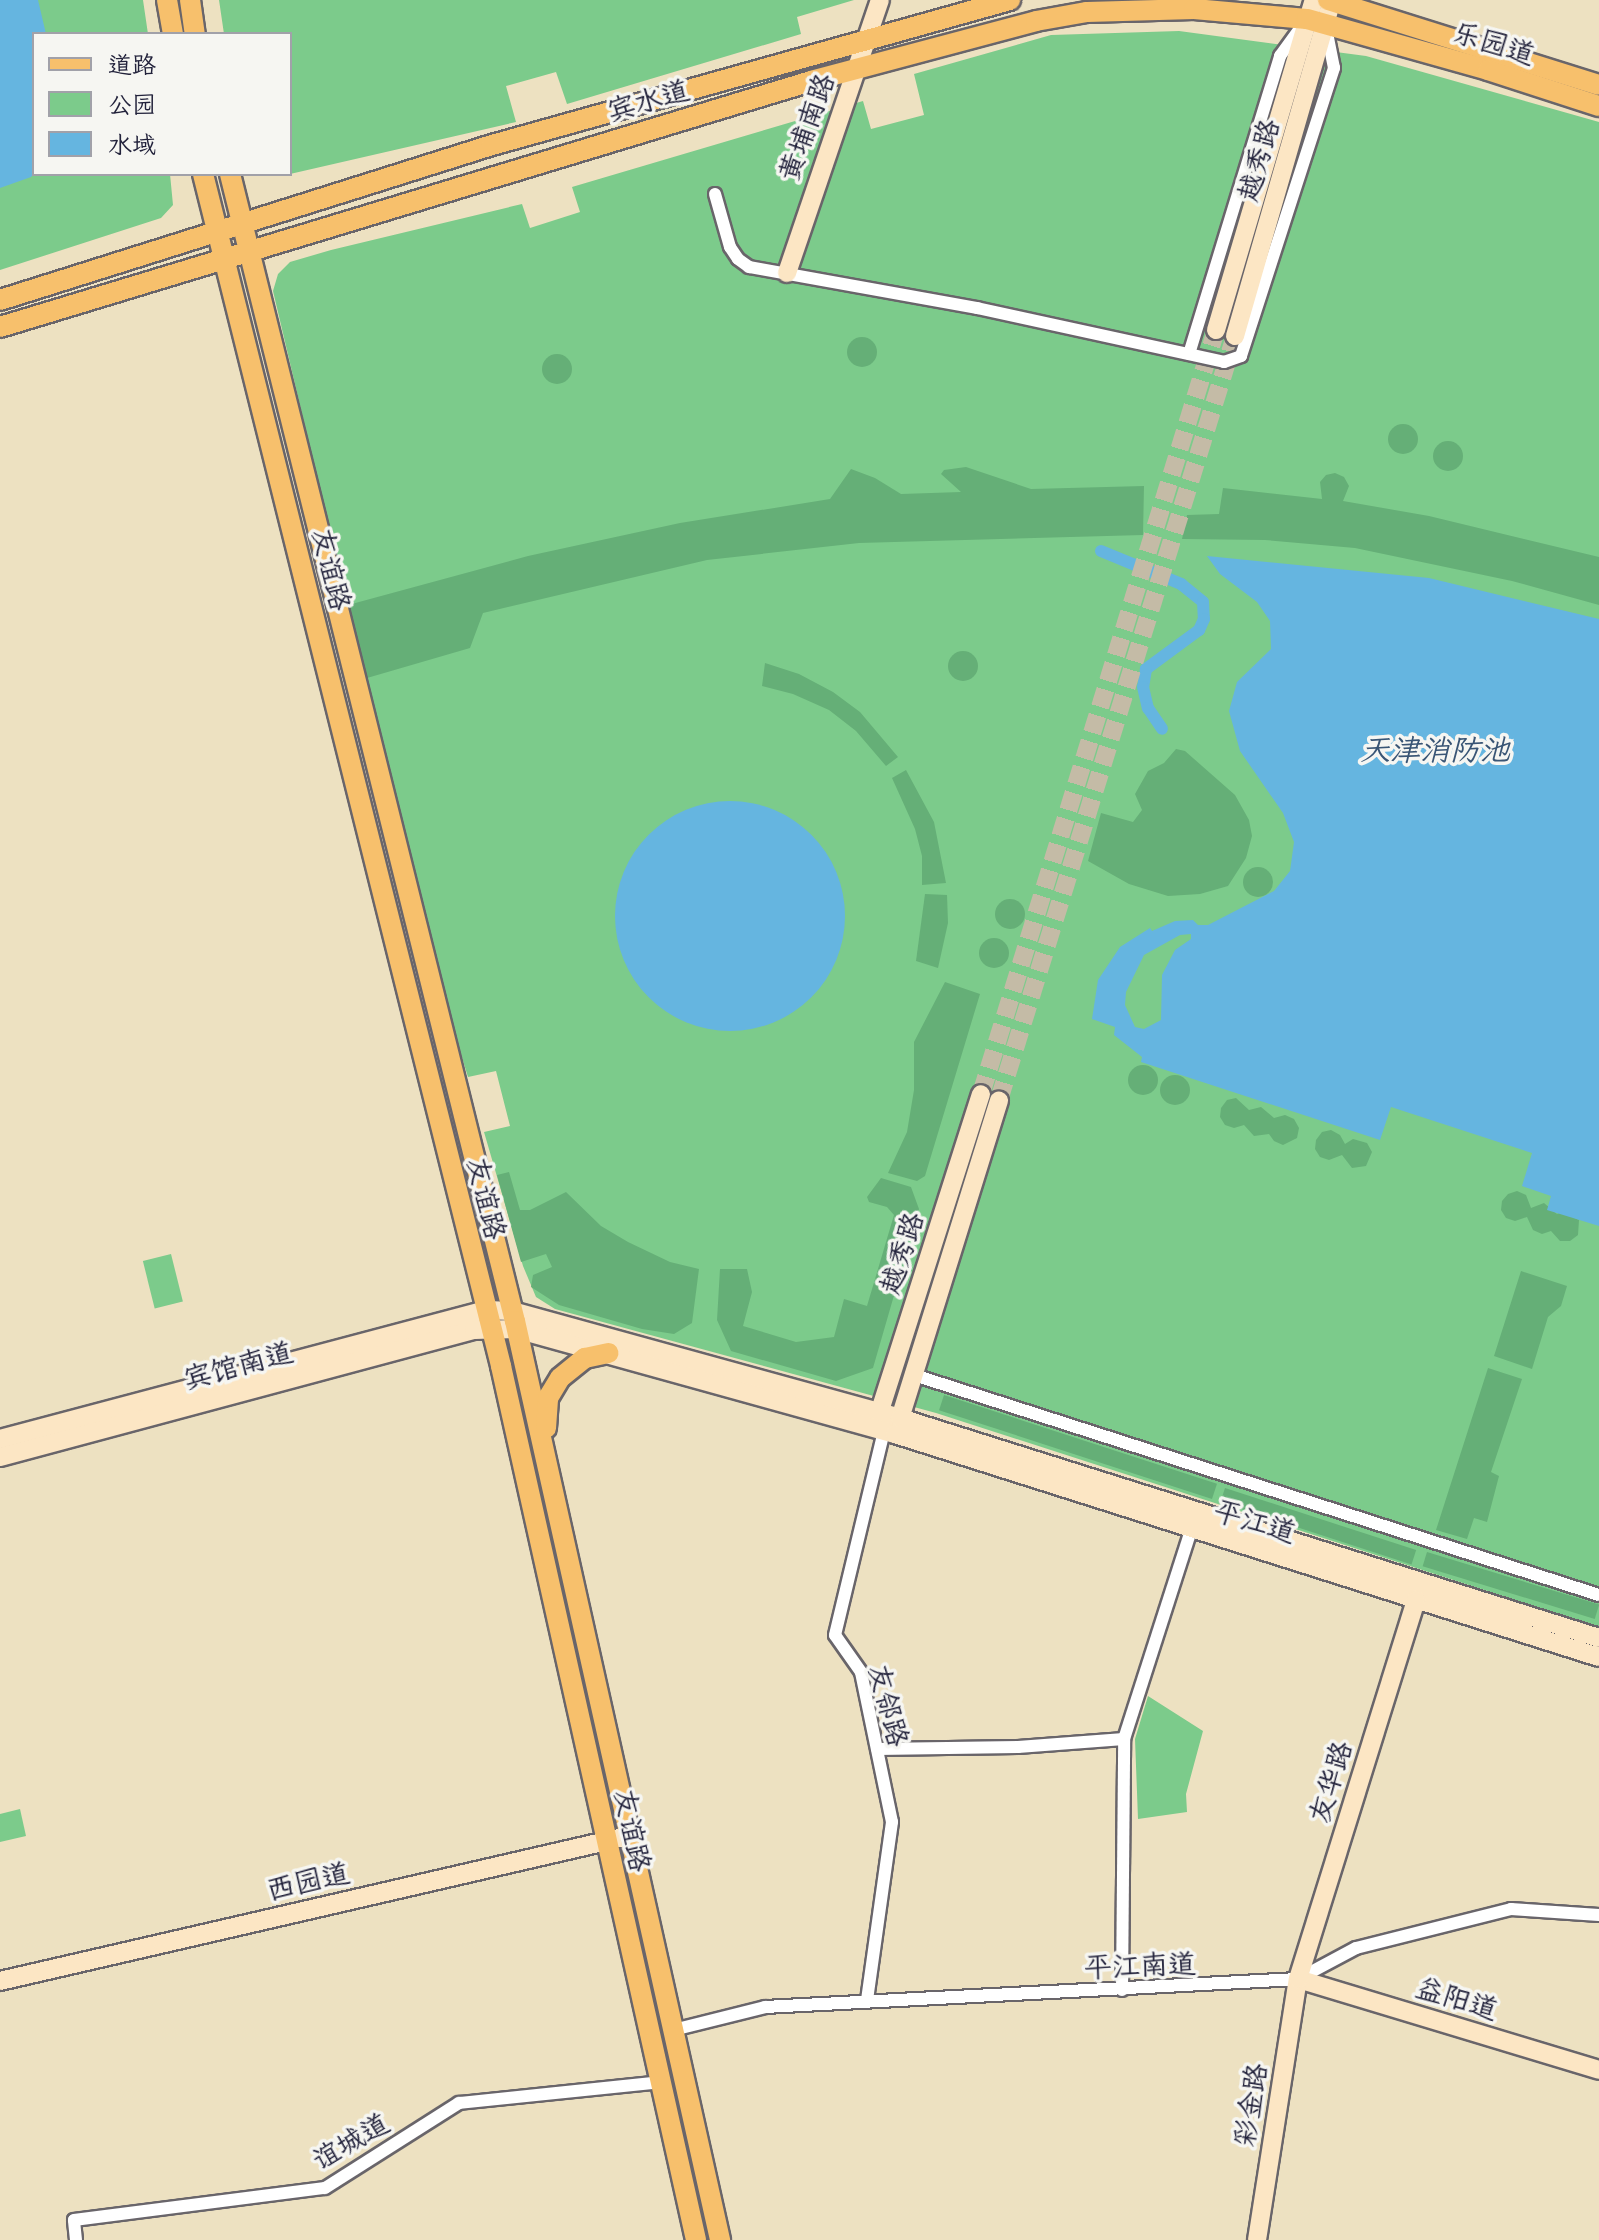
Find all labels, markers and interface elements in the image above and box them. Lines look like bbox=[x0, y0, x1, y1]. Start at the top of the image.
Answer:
street label: 乐园道 bbox=[1449, 15, 1539, 71]
legend bbox=[32, 32, 292, 176]
text: 道路 bbox=[108, 50, 156, 79]
street label: 黄埔南路 bbox=[771, 69, 841, 185]
street label: 宾水道 bbox=[603, 72, 693, 128]
text: 公园 bbox=[108, 90, 156, 119]
street label: 越秀路 bbox=[1230, 115, 1286, 205]
text: 水域 bbox=[108, 130, 156, 159]
street label: 友谊路 bbox=[306, 524, 358, 614]
water label: 天津消防池 bbox=[1360, 732, 1510, 768]
street label: 友谊路 bbox=[461, 1153, 513, 1243]
street label: 越秀路 bbox=[872, 1208, 930, 1298]
street label: 宾馆南道 bbox=[180, 1334, 296, 1396]
street label: 平江道 bbox=[1210, 1493, 1300, 1549]
street label: 友邻路 bbox=[862, 1660, 916, 1750]
street label: 友华路 bbox=[1302, 1737, 1358, 1827]
street label: 友谊路 bbox=[608, 1785, 658, 1875]
street label: 西园道 bbox=[263, 1855, 353, 1907]
street label: 平江南道 bbox=[1083, 1946, 1197, 1984]
street label: 益阳道 bbox=[1412, 1970, 1502, 2026]
street label: 彩金路 bbox=[1227, 2061, 1273, 2149]
street label: 谊城道 bbox=[305, 2105, 395, 2177]

